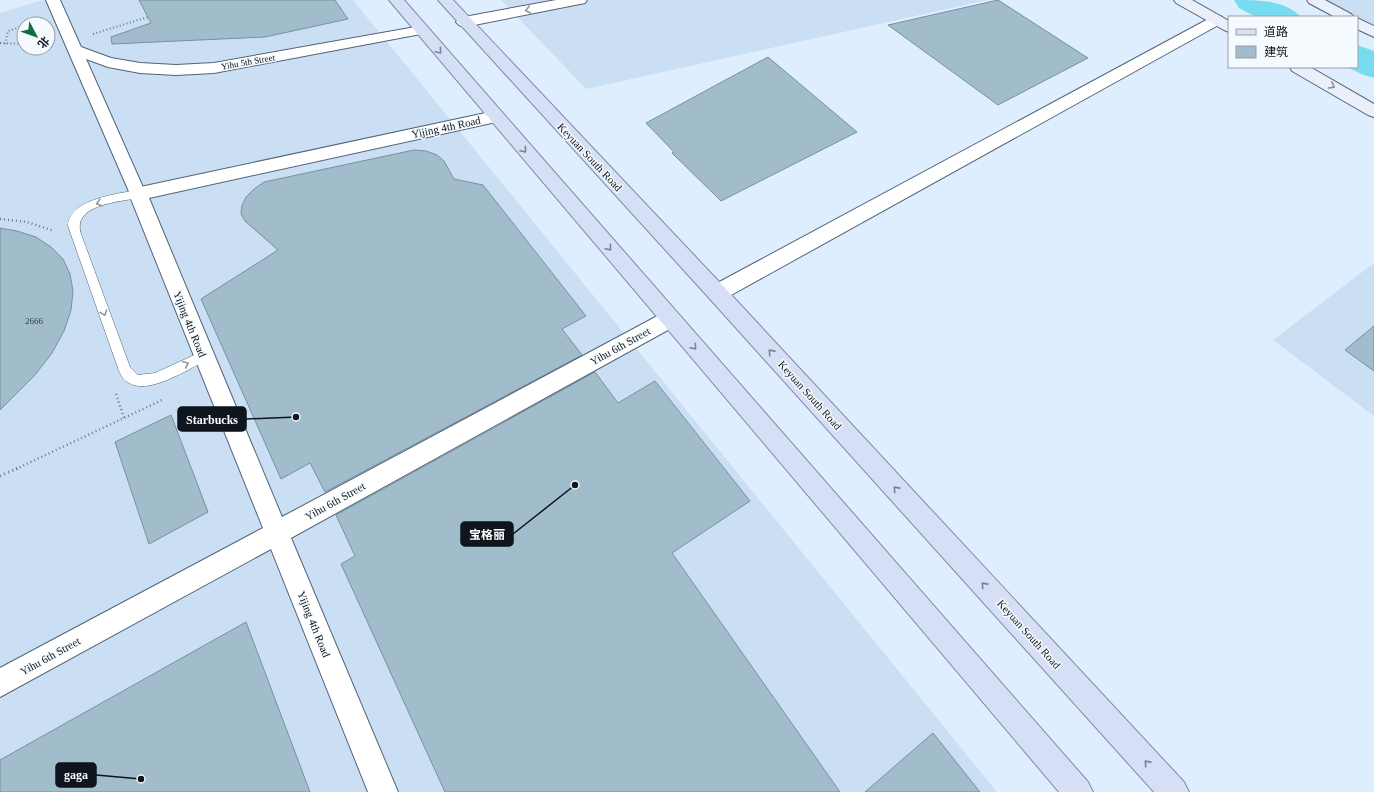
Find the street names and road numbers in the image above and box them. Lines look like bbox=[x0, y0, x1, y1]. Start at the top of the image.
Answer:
street label: Yihu 5th Street bbox=[220, 52, 276, 72]
street label: Yijing 4th Road bbox=[410, 114, 482, 140]
street label: Keyuan South Road bbox=[555, 121, 625, 194]
street label: Yijing 4th Road bbox=[171, 289, 209, 359]
street label: Yihu 6th Street bbox=[588, 325, 652, 367]
street label: Keyuan South Road bbox=[776, 358, 844, 432]
street label: Yihu 6th Street bbox=[303, 480, 367, 522]
street label: Yijing 4th Road bbox=[295, 589, 333, 659]
street label: Keyuan South Road bbox=[995, 597, 1063, 671]
street label: Yihu 6th Street bbox=[18, 635, 82, 677]

